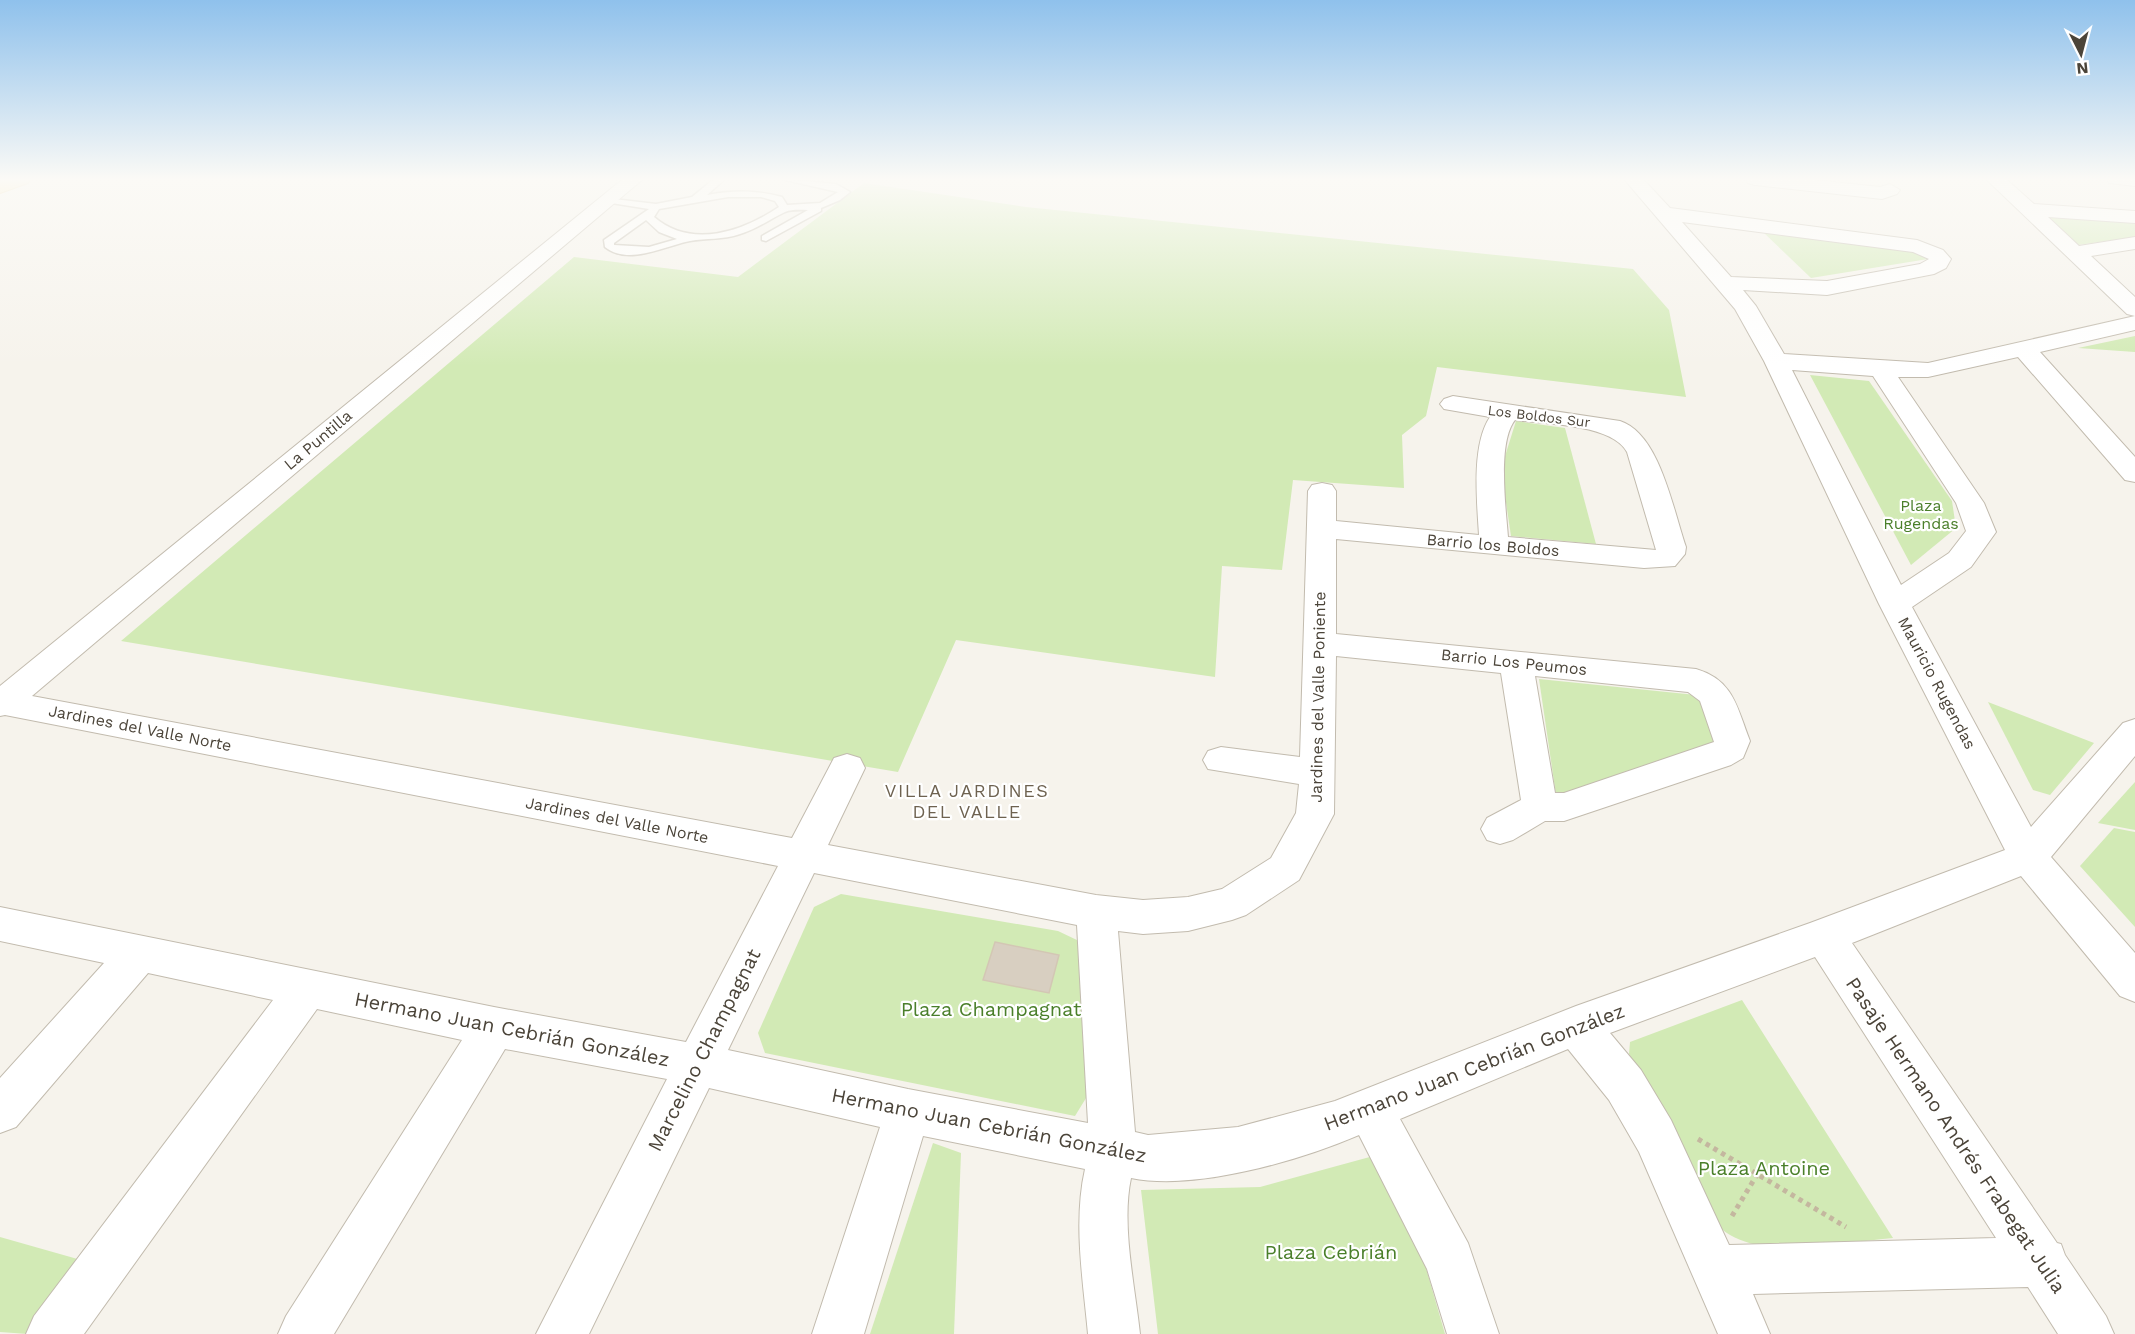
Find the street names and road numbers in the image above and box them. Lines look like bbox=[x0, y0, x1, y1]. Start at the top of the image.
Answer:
street label: Los Boldos Sur bbox=[1487, 402, 1591, 430]
street label: La Puntilla bbox=[280, 406, 356, 474]
street label: Barrio los Boldos bbox=[1426, 530, 1560, 560]
street label: Jardines del Valle Poniente bbox=[1307, 591, 1329, 803]
street label: Mauricio Rugendas bbox=[1894, 614, 1980, 752]
street label: Barrio Los Peumos bbox=[1440, 645, 1588, 679]
street label: Jardines del Valle Norte bbox=[47, 701, 233, 755]
street label: Jardines del Valle Norte bbox=[524, 793, 710, 847]
street label: Marcelino Champagnat bbox=[642, 944, 766, 1155]
street label: Pasaje Hermano Andrés Frabegat Julia bbox=[1841, 972, 2071, 1298]
street label: Hermano Juan Cebrián González bbox=[352, 987, 672, 1071]
street label: Hermano Juan Cebrián González bbox=[1320, 998, 1628, 1136]
street label: Hermano Juan Cebrián González bbox=[829, 1083, 1149, 1167]

